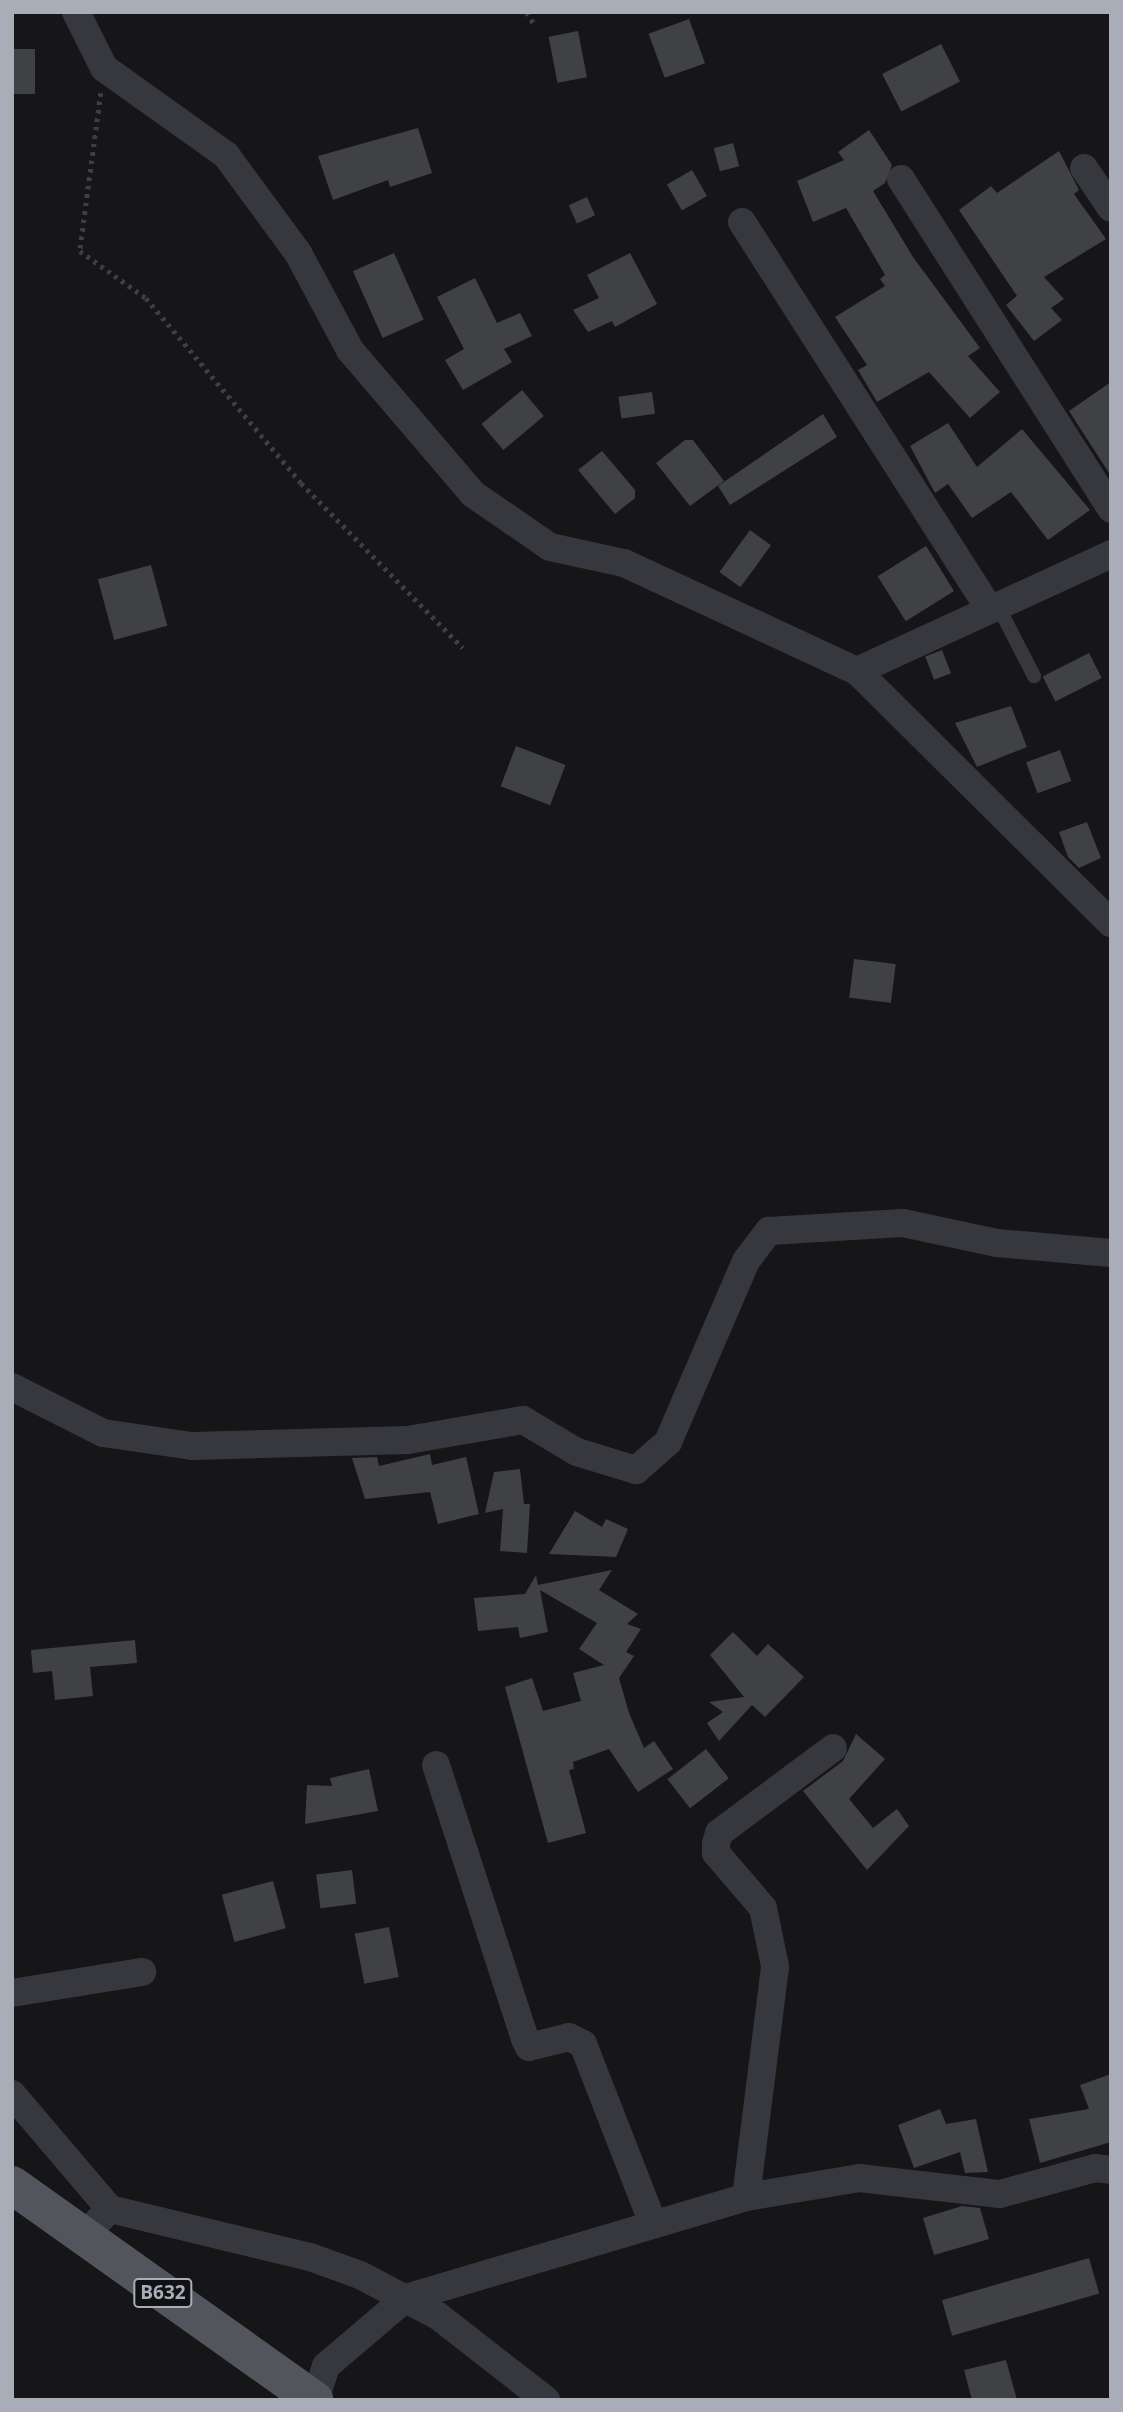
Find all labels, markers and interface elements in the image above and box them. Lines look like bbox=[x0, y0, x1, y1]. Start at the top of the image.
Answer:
road number: B632 bbox=[133, 2278, 193, 2308]

